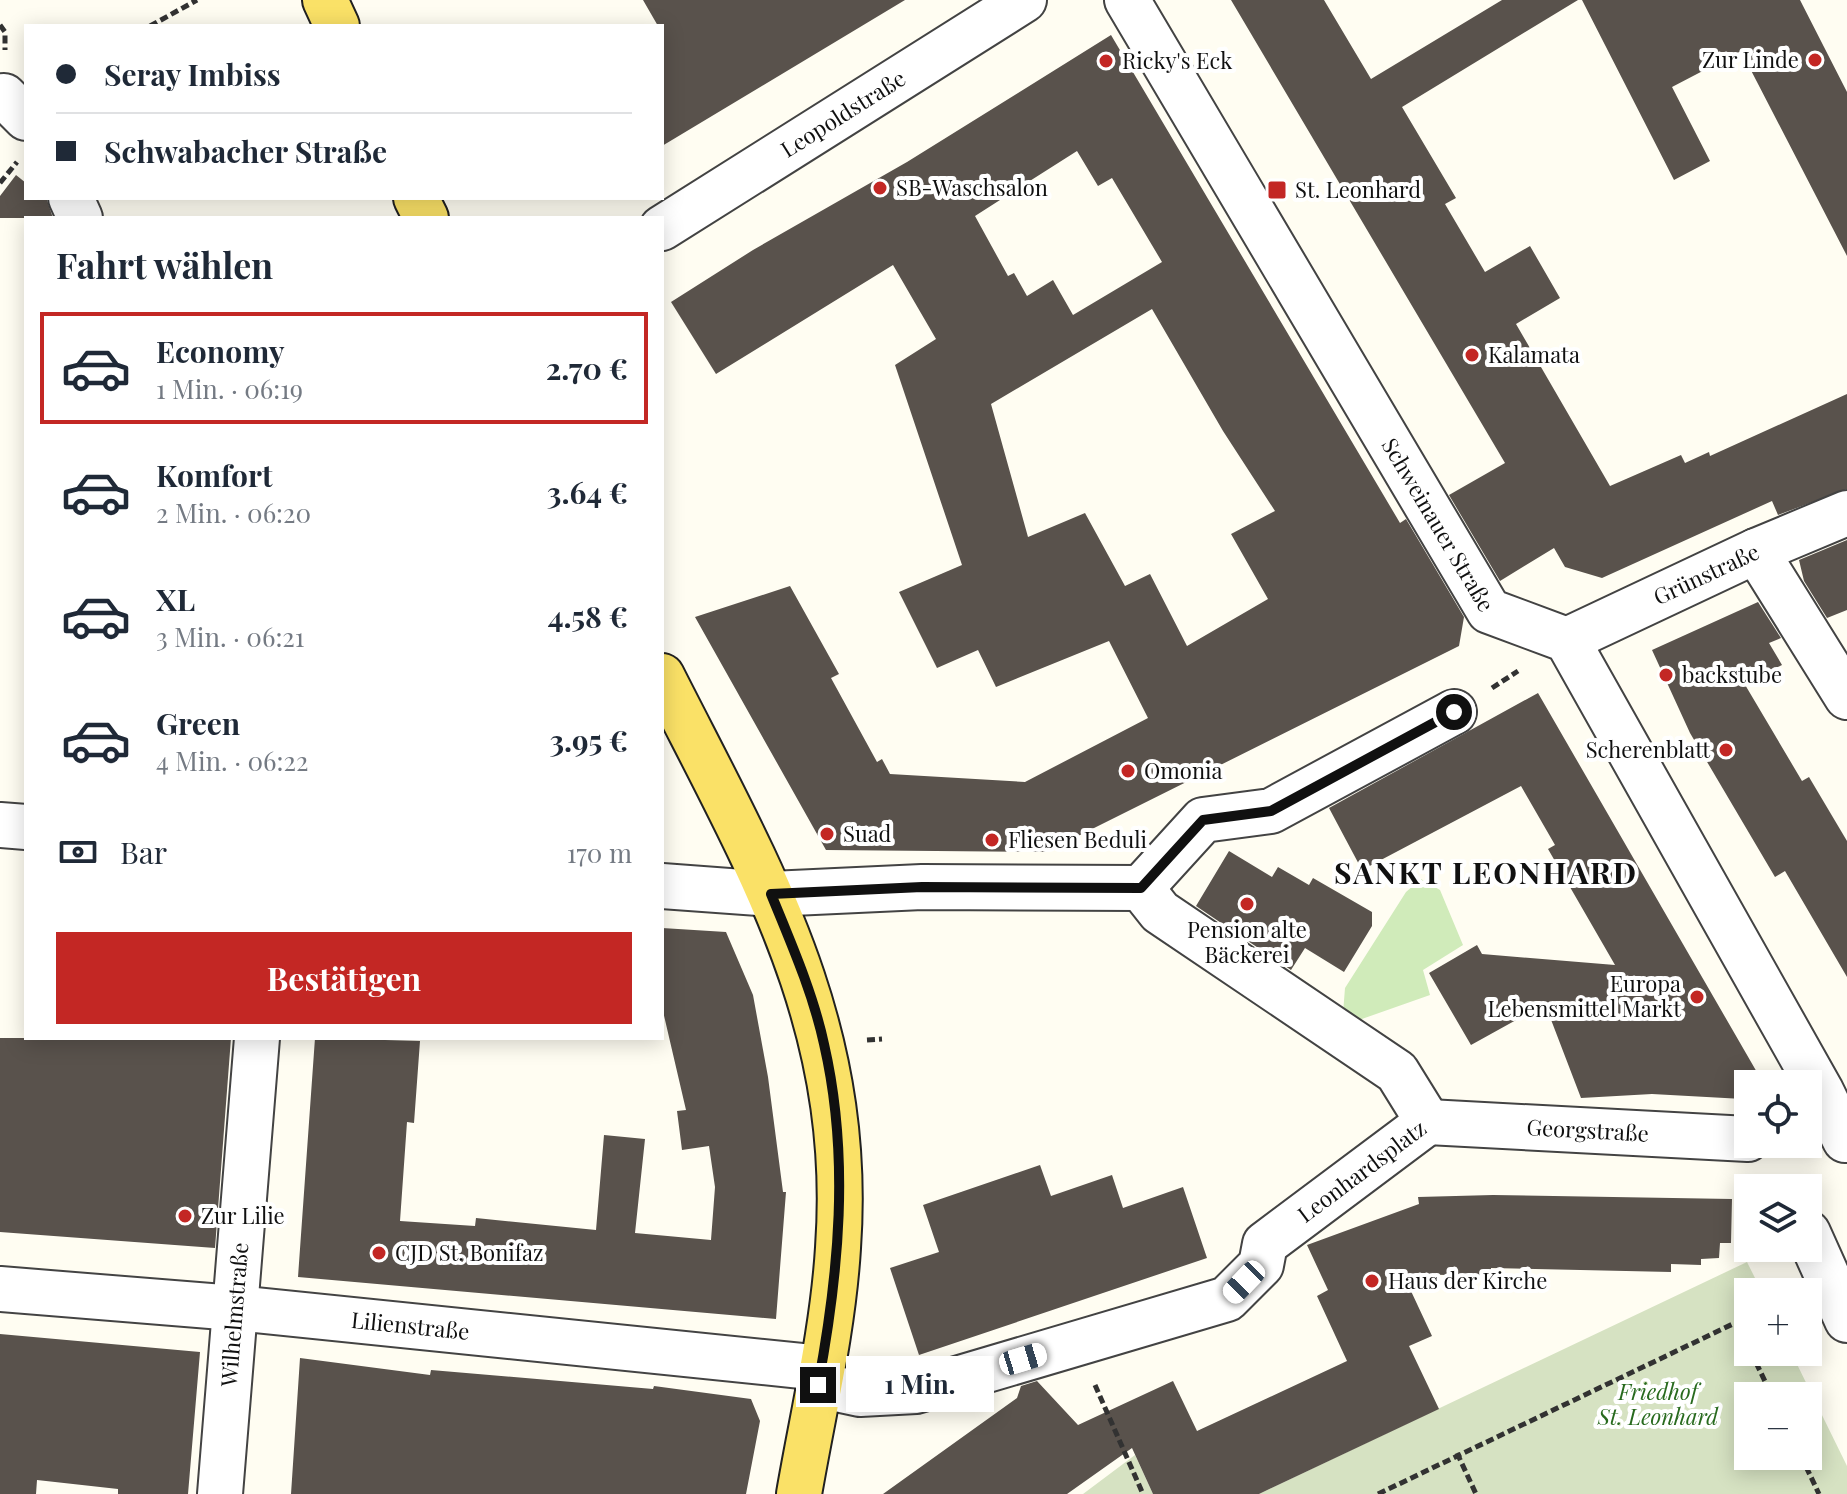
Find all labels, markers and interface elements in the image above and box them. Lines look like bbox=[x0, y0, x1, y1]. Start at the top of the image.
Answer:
place label: Zur Linde bbox=[1702, 44, 1799, 74]
place label: Ricky's Eck bbox=[1122, 45, 1232, 75]
marker: Zur Linde bbox=[1806, 51, 1824, 69]
marker: Ricky's Eck bbox=[1097, 52, 1115, 70]
text: Seray Imbiss bbox=[104, 54, 281, 94]
street label: Leopoldstraße bbox=[774, 63, 911, 164]
text: Schwabacher Straße bbox=[104, 131, 387, 171]
place label: SB-Waschsalon bbox=[896, 172, 1048, 202]
place label: St. Leonhard bbox=[1295, 174, 1421, 204]
marker: SB-Waschsalon bbox=[871, 179, 889, 197]
marker: St. Leonhard bbox=[1266, 179, 1288, 201]
text: Fahrt wählen bbox=[56, 240, 273, 288]
text: Economy bbox=[156, 331, 285, 371]
icon: car bbox=[60, 332, 132, 404]
place label: Kalamata bbox=[1488, 339, 1580, 369]
marker: Kalamata bbox=[1463, 346, 1481, 364]
text: 2.70 € bbox=[546, 348, 628, 388]
text: 1 Min. · 06:19 bbox=[156, 371, 303, 406]
street label: Schweinauer Straße bbox=[1376, 432, 1502, 617]
text: Komfort bbox=[156, 455, 273, 495]
icon: car bbox=[60, 456, 132, 528]
text: 3.64 € bbox=[547, 472, 628, 512]
text: 2 Min. · 06:20 bbox=[156, 495, 311, 530]
street label: Grünstraße bbox=[1648, 536, 1764, 611]
text: XL bbox=[156, 579, 195, 619]
icon: car bbox=[60, 580, 132, 652]
text: 4.58 € bbox=[548, 596, 628, 636]
text: 3 Min. · 06:21 bbox=[156, 619, 304, 654]
place label: backstube bbox=[1682, 659, 1782, 689]
marker: backstube bbox=[1657, 666, 1675, 684]
route start bbox=[1436, 694, 1472, 730]
text: Green bbox=[156, 703, 240, 743]
icon: car bbox=[60, 704, 132, 776]
text: 3.95 € bbox=[549, 720, 628, 760]
place label: Scherenblatt bbox=[1586, 734, 1711, 764]
marker: Scherenblatt bbox=[1717, 741, 1735, 759]
text: 4 Min. · 06:22 bbox=[156, 743, 308, 778]
place label: Omonia bbox=[1144, 755, 1222, 785]
marker: Omonia bbox=[1119, 762, 1137, 780]
place label: Suad bbox=[843, 818, 892, 848]
place label: Fliesen Beduli bbox=[1008, 824, 1147, 854]
marker: Suad bbox=[818, 825, 836, 843]
icon: cash bbox=[56, 830, 100, 874]
marker: Fliesen Beduli bbox=[983, 831, 1001, 849]
text: Bar bbox=[120, 832, 167, 872]
text: 170 m bbox=[567, 835, 632, 870]
district label: SANKT LEONHARD bbox=[1334, 852, 1638, 892]
marker: Pension alte Bäckerei bbox=[1238, 895, 1256, 913]
place label: Pension alte Bäckerei bbox=[1187, 914, 1307, 969]
button: Bestätigen bbox=[56, 932, 632, 1024]
place label: Europa Lebensmittel Markt bbox=[1488, 968, 1682, 1023]
marker: Europa Lebensmittel Markt bbox=[1688, 988, 1706, 1006]
map controls bbox=[1734, 1070, 1822, 1470]
button: locate bbox=[1734, 1070, 1822, 1158]
street label: Georgstraße bbox=[1526, 1111, 1650, 1148]
street label: Leonhardsplatz bbox=[1291, 1113, 1432, 1229]
button: layers bbox=[1734, 1174, 1822, 1262]
place label: Zur Lilie bbox=[201, 1200, 285, 1230]
marker: Zur Lilie bbox=[176, 1207, 194, 1225]
place label: CJD St. Bonifaz bbox=[395, 1237, 543, 1267]
street label: Wilhelmstraße bbox=[213, 1241, 254, 1389]
marker: CJD St. Bonifaz bbox=[370, 1244, 388, 1262]
car bbox=[1219, 1256, 1269, 1308]
place label: Haus der Kirche bbox=[1388, 1265, 1547, 1295]
marker: Haus der Kirche bbox=[1363, 1272, 1381, 1290]
button: + bbox=[1734, 1278, 1822, 1366]
street label: Lilienstraße bbox=[350, 1304, 471, 1346]
car bbox=[997, 1341, 1049, 1377]
callout: 1 Min. bbox=[846, 1357, 994, 1413]
text: 1 Min. bbox=[884, 1366, 956, 1401]
route end bbox=[800, 1367, 836, 1403]
park label: Friedhof St. Leonhard bbox=[1597, 1376, 1719, 1431]
button: − bbox=[1734, 1382, 1822, 1470]

